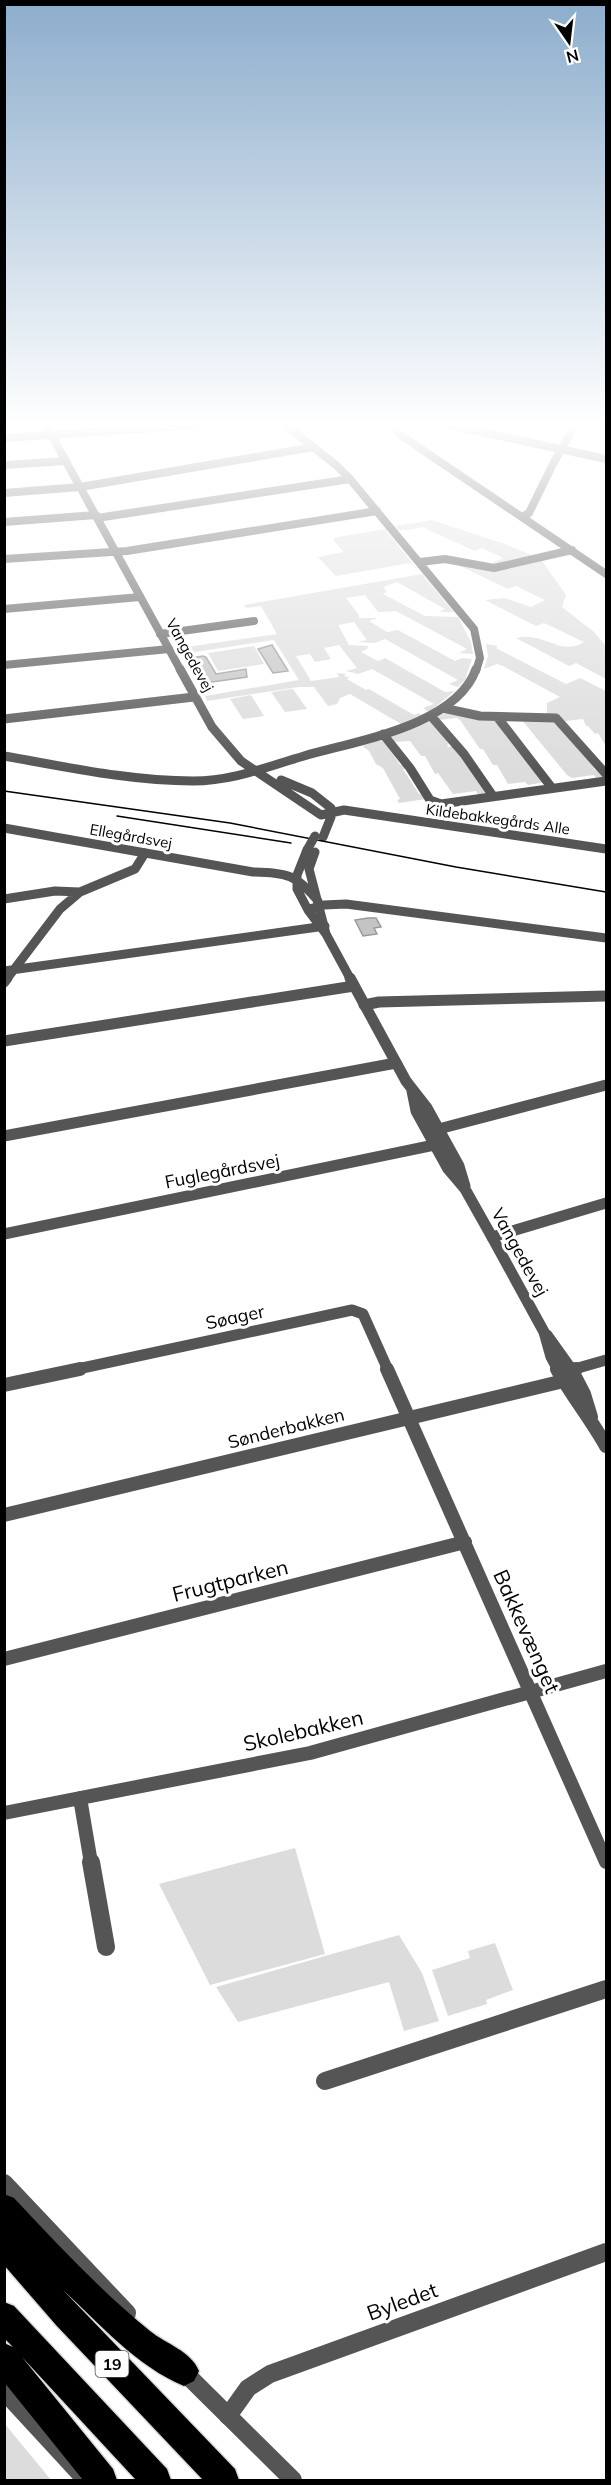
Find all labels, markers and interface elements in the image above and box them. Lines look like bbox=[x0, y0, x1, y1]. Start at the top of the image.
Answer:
north arrow bbox=[539, 12, 599, 72]
text: N bbox=[564, 45, 581, 68]
street label: Vangedevej bbox=[162, 615, 218, 695]
street label: Kildebakkegårds Alle bbox=[425, 799, 571, 839]
street label: Ellegårdsvej bbox=[88, 819, 174, 853]
street label: Fuglegårdsvej bbox=[163, 1149, 281, 1193]
street label: Vangedevej bbox=[486, 1204, 554, 1300]
street label: Søager bbox=[204, 1299, 267, 1334]
street label: Sønderbakken bbox=[225, 1402, 347, 1454]
street label: Frugtparken bbox=[169, 1553, 291, 1607]
street label: Bakkevænget bbox=[488, 1565, 566, 1697]
street label: Skolebakken bbox=[240, 1704, 366, 1756]
street label: Byledet bbox=[363, 2276, 441, 2326]
road number: 19 bbox=[96, 2351, 128, 2377]

